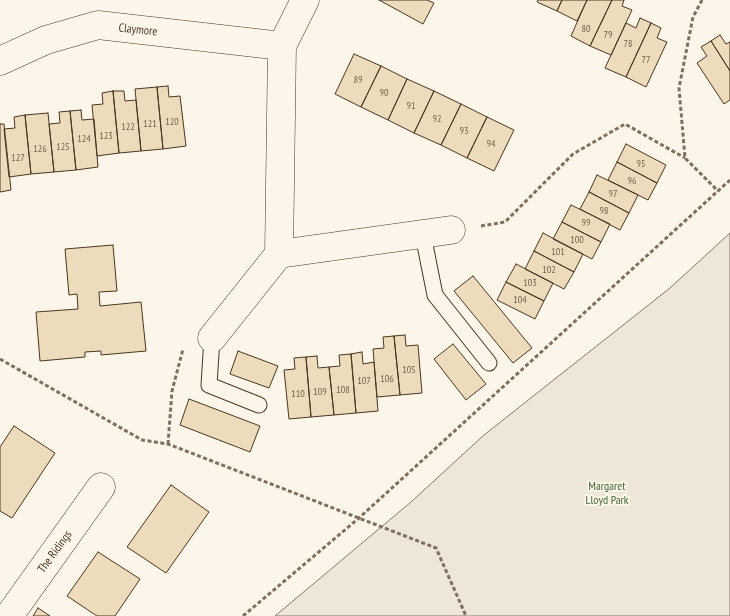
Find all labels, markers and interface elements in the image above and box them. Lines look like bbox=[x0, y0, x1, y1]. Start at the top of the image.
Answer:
street label: Claymore bbox=[118, 21, 158, 39]
house number: 80 bbox=[582, 23, 590, 35]
house number: 79 bbox=[604, 29, 612, 41]
house number: 78 bbox=[624, 38, 632, 50]
house number: 77 bbox=[642, 54, 650, 66]
house number: 89 bbox=[354, 74, 362, 86]
house number: 90 bbox=[380, 87, 388, 99]
house number: 91 bbox=[407, 100, 415, 112]
house number: 92 bbox=[433, 113, 441, 125]
house number: 120 bbox=[165, 116, 179, 128]
house number: 121 bbox=[143, 118, 157, 130]
house number: 122 bbox=[121, 121, 135, 133]
house number: 93 bbox=[460, 125, 468, 137]
house number: 123 bbox=[99, 130, 113, 142]
house number: 124 bbox=[77, 133, 91, 145]
house number: 94 bbox=[487, 138, 495, 150]
house number: 125 bbox=[56, 141, 70, 153]
house number: 126 bbox=[33, 143, 47, 155]
house number: 127 bbox=[11, 152, 25, 164]
house number: 95 bbox=[637, 158, 645, 170]
house number: 96 bbox=[628, 175, 636, 187]
house number: 97 bbox=[609, 188, 617, 200]
house number: 98 bbox=[600, 205, 608, 217]
house number: 99 bbox=[582, 217, 590, 229]
house number: 100 bbox=[570, 234, 584, 246]
house number: 101 bbox=[551, 246, 565, 258]
house number: 102 bbox=[542, 264, 556, 276]
house number: 103 bbox=[523, 277, 537, 289]
house number: 104 bbox=[513, 294, 527, 306]
house number: 105 bbox=[402, 364, 416, 376]
house number: 106 bbox=[380, 373, 394, 385]
house number: 107 bbox=[357, 375, 371, 387]
house number: 108 bbox=[336, 384, 350, 396]
house number: 109 bbox=[313, 386, 327, 398]
house number: 110 bbox=[291, 388, 305, 400]
park label: Margaret Lloyd Park bbox=[586, 480, 628, 508]
street label: The Ridings bbox=[35, 528, 75, 576]

